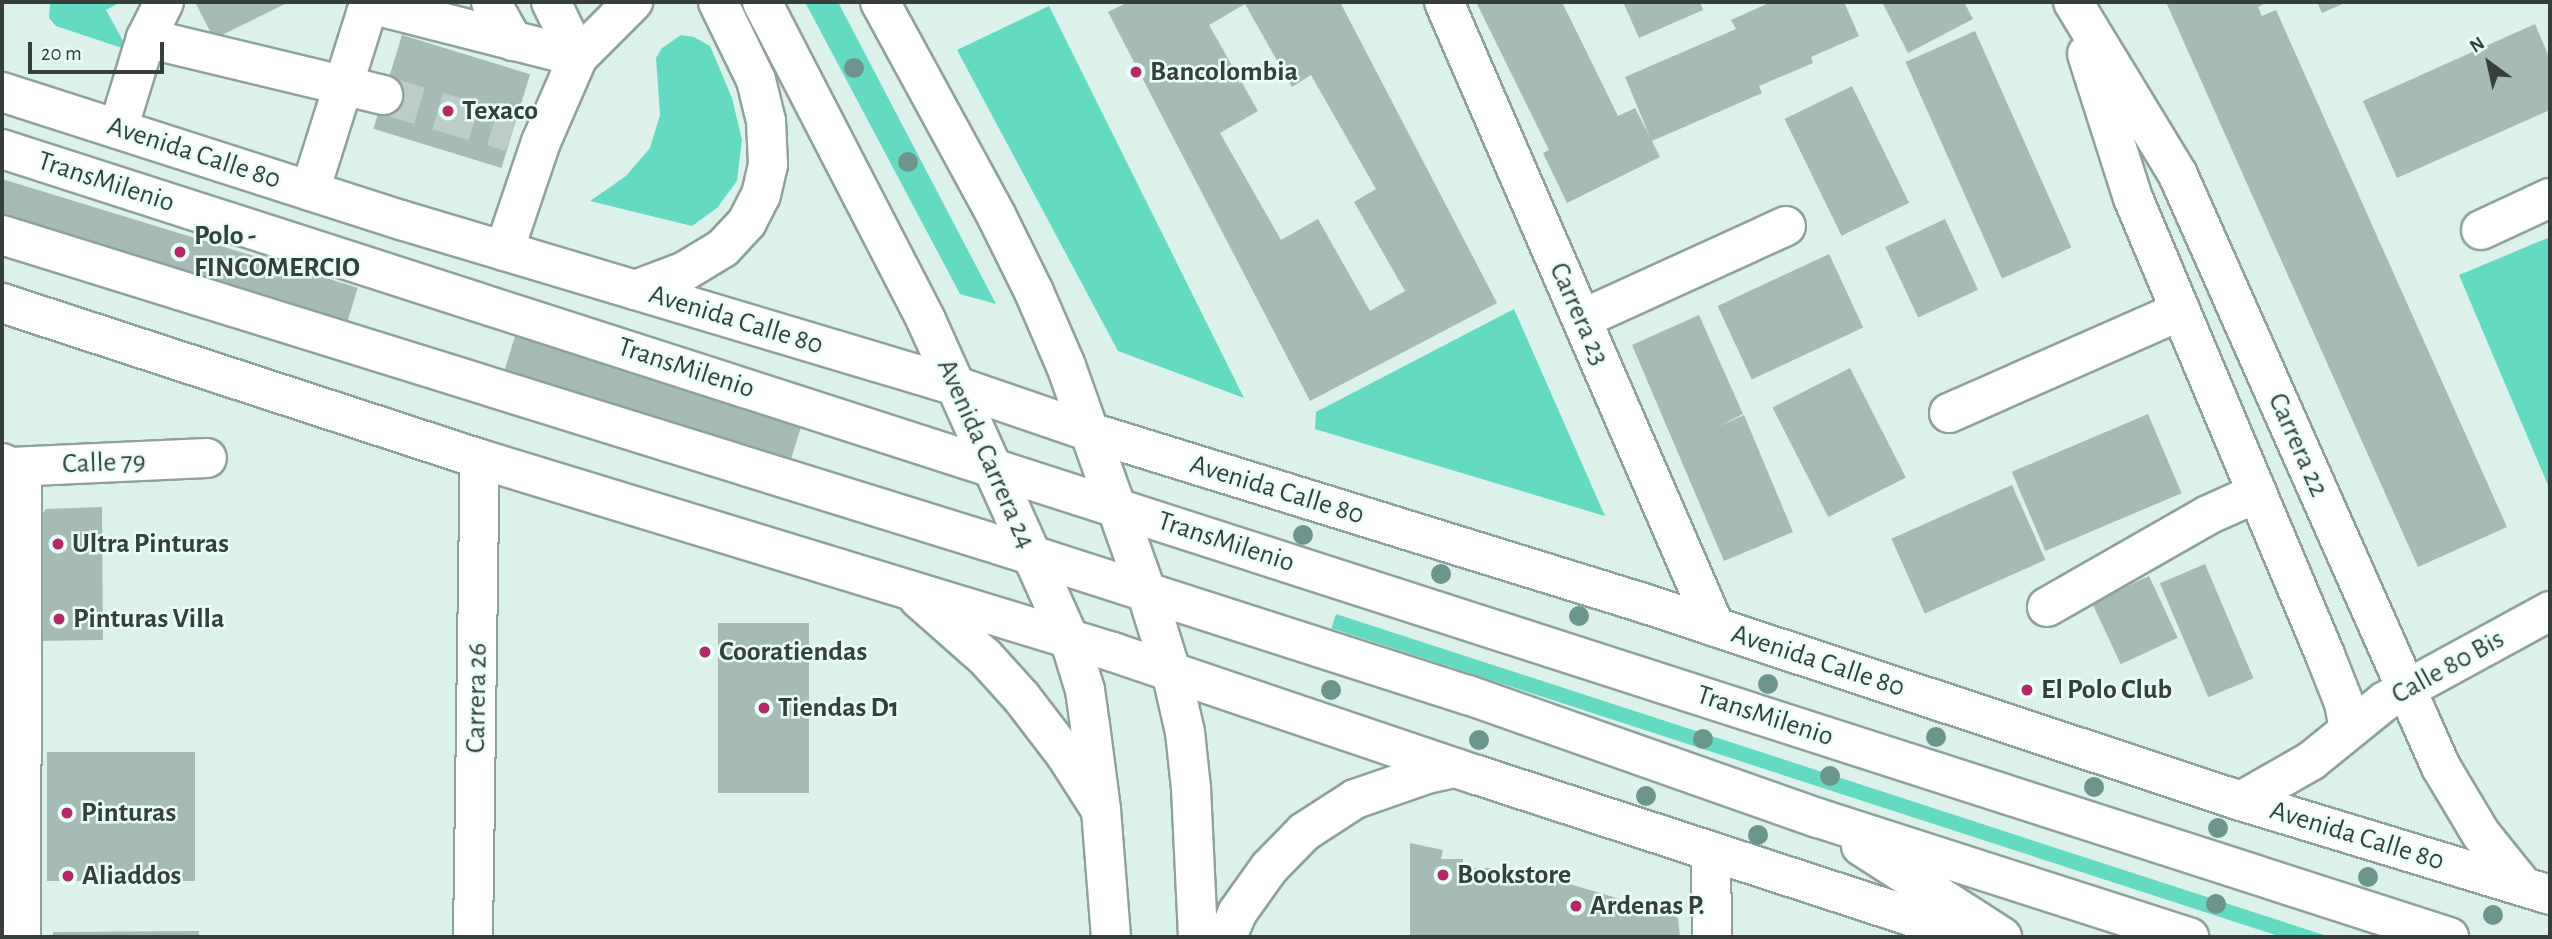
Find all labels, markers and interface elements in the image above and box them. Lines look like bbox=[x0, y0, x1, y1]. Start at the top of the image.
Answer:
scale bar bbox=[32, 28, 168, 72]
north arrow bbox=[2454, 28, 2524, 98]
text: N bbox=[2467, 33, 2488, 57]
text: 20 m bbox=[41, 43, 82, 64]
place label: Bancolombia bbox=[1150, 55, 1298, 89]
marker: Bancolombia bbox=[1128, 64, 1144, 80]
place label: Texaco bbox=[462, 94, 538, 128]
marker: Texaco bbox=[440, 103, 456, 119]
street label: Avenida Calle 80 bbox=[103, 109, 285, 197]
street label: TransMilenio bbox=[33, 144, 179, 220]
place label: Polo - FINCOMERCIO bbox=[194, 219, 360, 285]
marker: Polo - FINCOMERCIO bbox=[172, 244, 188, 260]
street label: Carrera 23 bbox=[1542, 257, 1616, 371]
street label: Avenida Calle 80 bbox=[645, 278, 827, 362]
street label: TransMilenio bbox=[613, 330, 759, 406]
street label: Avenida Carrera 24 bbox=[929, 354, 1043, 554]
street label: Carrera 22 bbox=[2260, 388, 2336, 502]
street label: Calle 79 bbox=[62, 445, 146, 481]
street label: Avenida Calle 80 bbox=[1186, 448, 1368, 532]
street label: TransMilenio bbox=[1153, 504, 1299, 580]
place label: Ultra Pinturas bbox=[72, 527, 229, 561]
marker: Ultra Pinturas bbox=[50, 536, 66, 552]
place label: Pinturas Villa bbox=[73, 602, 224, 636]
marker: Pinturas Villa bbox=[51, 611, 67, 627]
street label: Avenida Calle 80 bbox=[1727, 617, 1909, 705]
street label: Calle 80 Bis bbox=[2386, 622, 2510, 712]
place label: Cooratiendas bbox=[719, 635, 867, 669]
street label: Carrera 26 bbox=[459, 643, 495, 753]
marker: Cooratiendas bbox=[697, 644, 713, 660]
place label: El Polo Club bbox=[2041, 673, 2172, 707]
street label: TransMilenio bbox=[1692, 678, 1838, 754]
marker: El Polo Club bbox=[2019, 682, 2035, 698]
place label: Tiendas D1 bbox=[778, 691, 899, 725]
marker: Tiendas D1 bbox=[756, 700, 772, 716]
street label: Avenida Calle 80 bbox=[2266, 794, 2448, 878]
place label: Pinturas bbox=[81, 796, 176, 830]
marker: Pinturas bbox=[59, 805, 75, 821]
place label: Bookstore bbox=[1457, 858, 1571, 892]
place label: Aliaddos bbox=[82, 859, 181, 893]
marker: Bookstore bbox=[1435, 867, 1451, 883]
marker: Aliaddos bbox=[60, 868, 76, 884]
place label: Ardenas P. bbox=[1590, 889, 1705, 923]
marker: Ardenas P. bbox=[1568, 898, 1584, 914]

